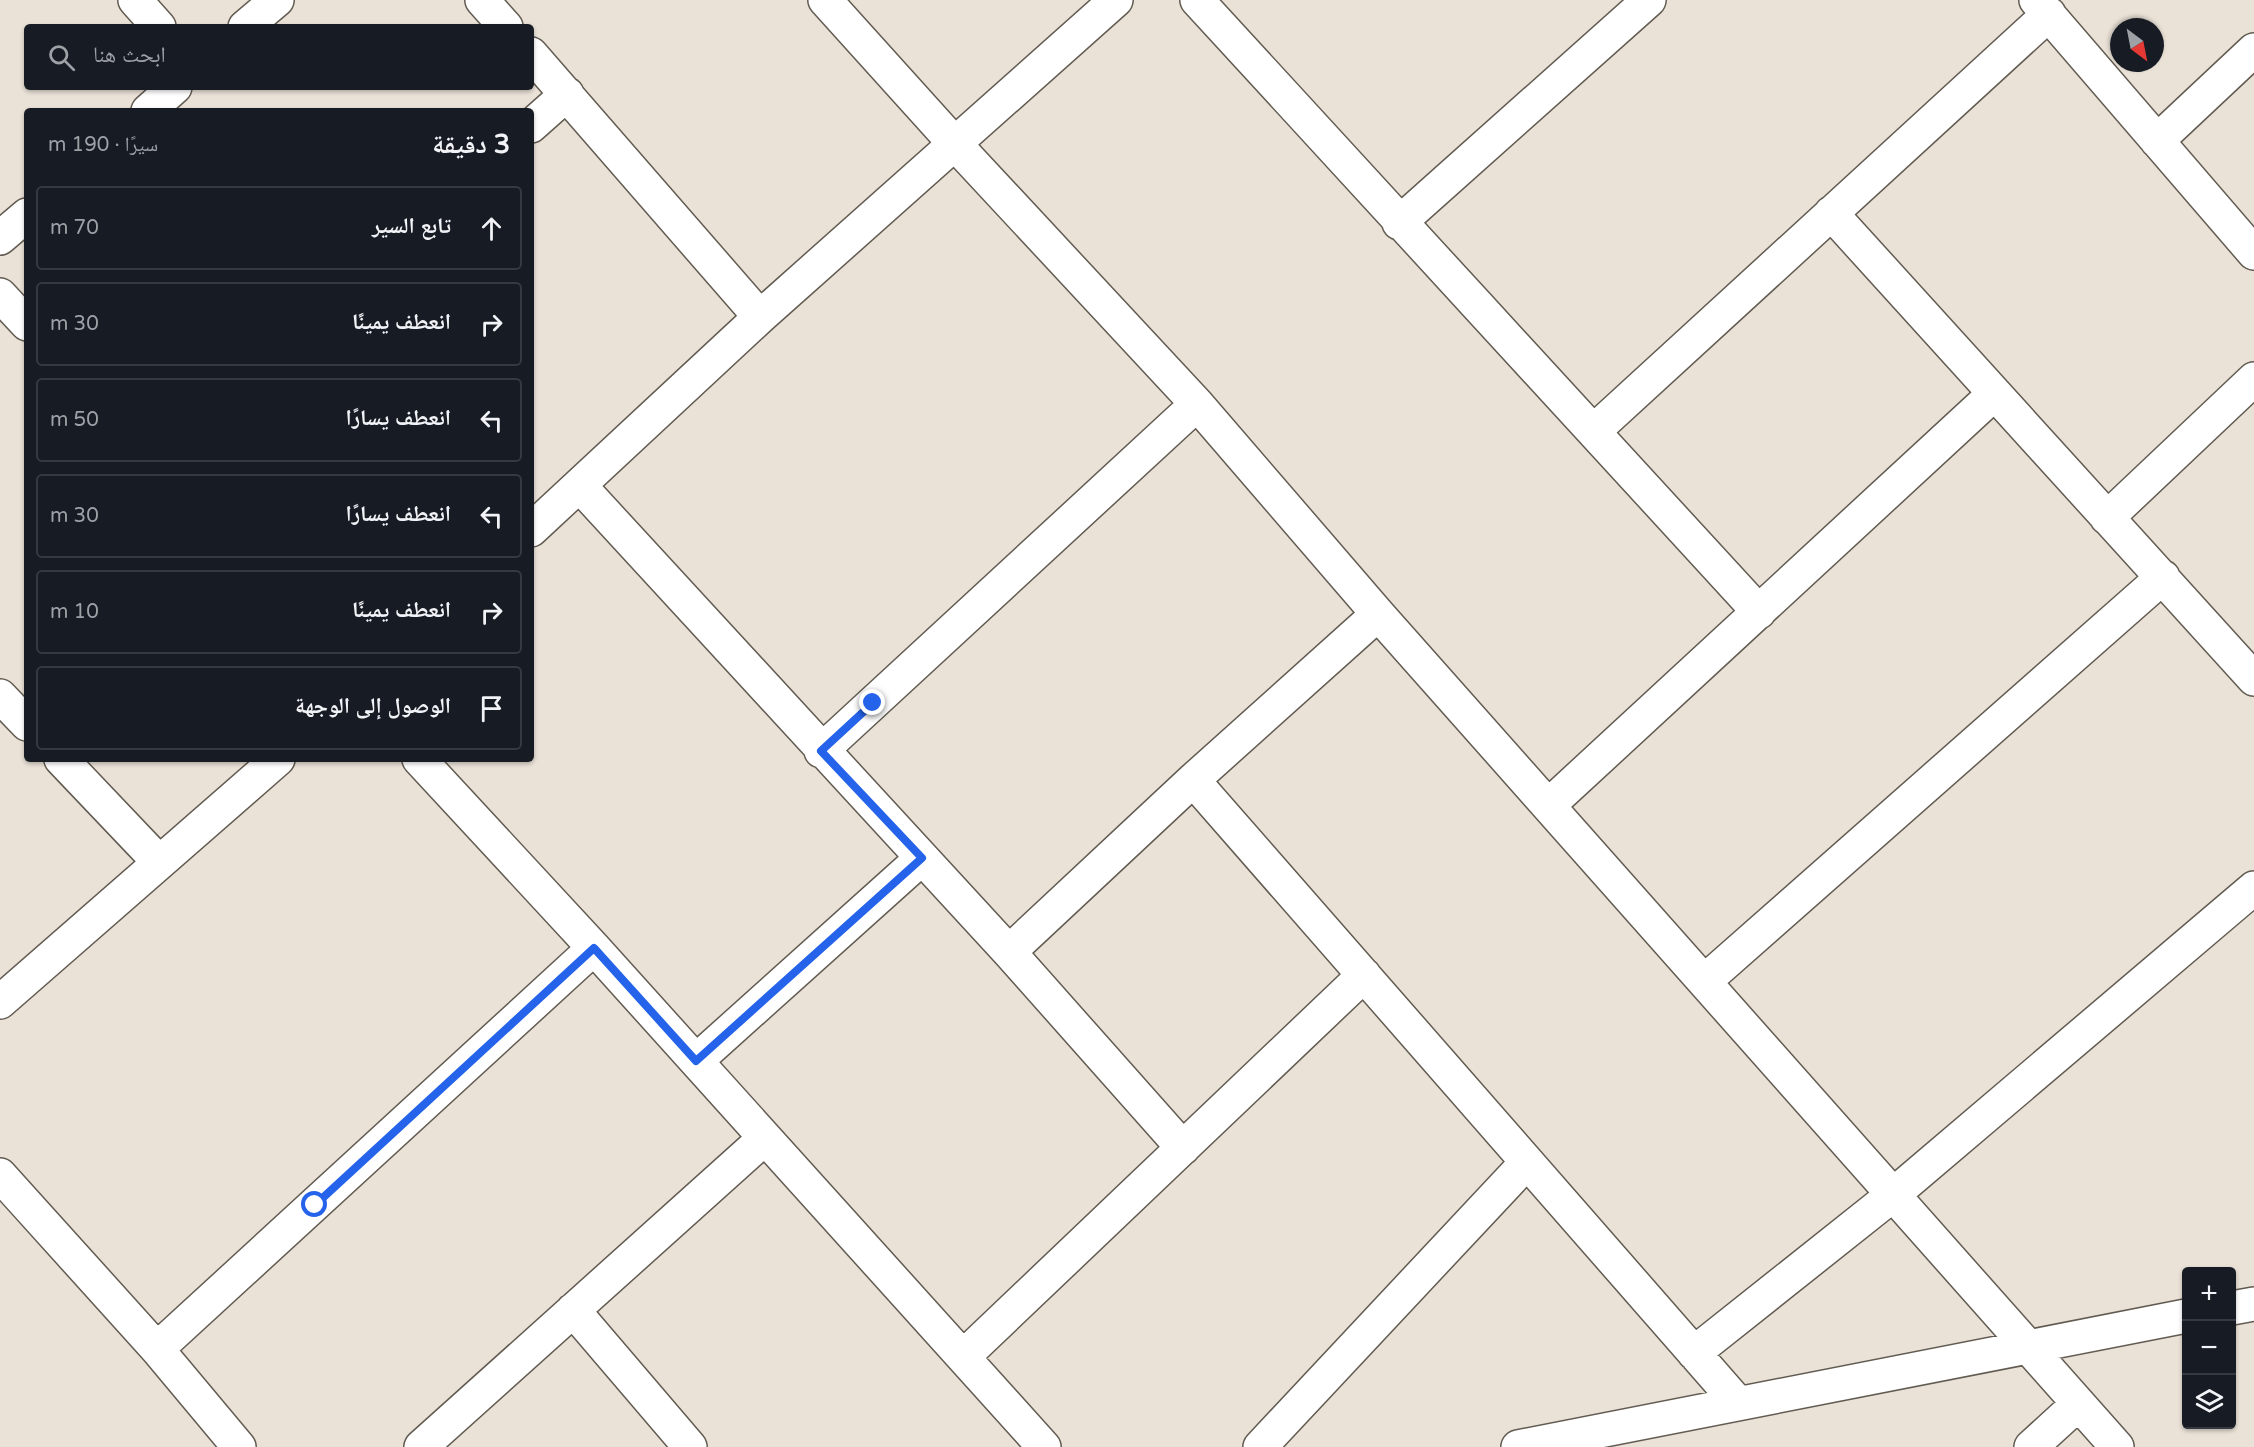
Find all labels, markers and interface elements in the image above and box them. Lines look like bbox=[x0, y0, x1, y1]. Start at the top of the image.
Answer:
north arrow bbox=[2110, 18, 2164, 72]
search box bbox=[24, 24, 534, 90]
icon: search bbox=[45, 41, 78, 74]
text: ابحث هنا bbox=[93, 42, 166, 68]
text: 3 دقيقة bbox=[432, 129, 510, 160]
text: سيرًا · 190 m bbox=[48, 133, 158, 157]
icon: ahead bbox=[475, 212, 508, 245]
text: تابع السير bbox=[372, 213, 451, 239]
text: 70 m bbox=[50, 216, 99, 240]
icon: right bbox=[475, 308, 508, 341]
text: انعطف يمينًا bbox=[352, 309, 451, 335]
text: 30 m bbox=[50, 312, 99, 336]
icon: left bbox=[475, 404, 508, 437]
text: انعطف يسارًا bbox=[346, 405, 451, 431]
text: 50 m bbox=[50, 408, 99, 432]
icon: left bbox=[475, 500, 508, 533]
text: انعطف يسارًا bbox=[346, 501, 451, 527]
text: 30 m bbox=[50, 504, 99, 528]
icon: right bbox=[475, 596, 508, 629]
text: انعطف يمينًا bbox=[352, 597, 451, 623]
text: 10 m bbox=[50, 600, 99, 624]
route end bbox=[859, 689, 885, 715]
icon: arrive bbox=[475, 692, 508, 725]
text: الوصول إلى الوجهة bbox=[295, 693, 451, 719]
route start bbox=[301, 1191, 327, 1217]
map controls bbox=[2182, 1267, 2236, 1429]
button: + bbox=[2182, 1267, 2236, 1321]
button: − bbox=[2182, 1321, 2236, 1375]
button: layers bbox=[2182, 1375, 2236, 1429]

